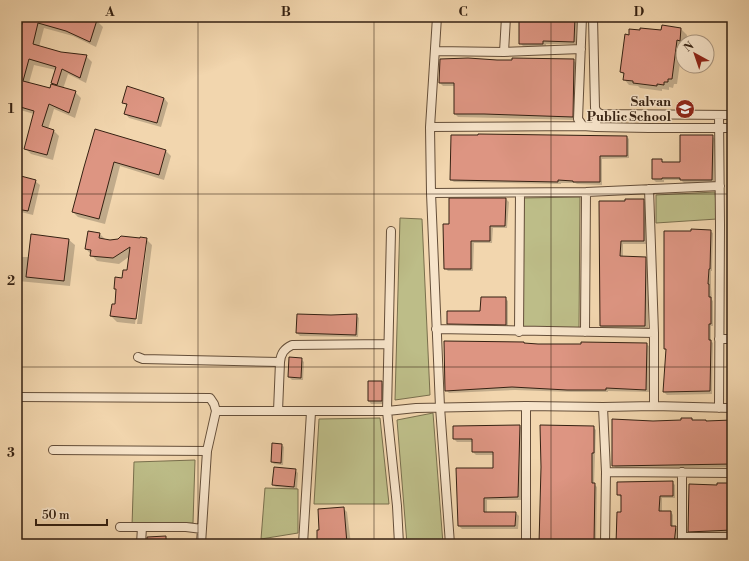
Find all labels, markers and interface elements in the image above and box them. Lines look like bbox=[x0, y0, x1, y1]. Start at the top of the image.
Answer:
text: A bbox=[104, 4, 115, 20]
text: B bbox=[281, 4, 291, 20]
text: C bbox=[458, 4, 468, 20]
text: D bbox=[634, 4, 644, 20]
north arrow bbox=[675, 34, 715, 74]
text: N bbox=[681, 39, 697, 55]
place label: Salvan Public School bbox=[587, 94, 672, 125]
school or university icon: Salvan Public School bbox=[674, 98, 696, 120]
text: 1 bbox=[8, 101, 15, 117]
text: 2 bbox=[7, 273, 15, 289]
text: 3 bbox=[7, 445, 15, 461]
scale bar bbox=[36, 501, 107, 527]
text: 50 m bbox=[42, 508, 70, 523]

